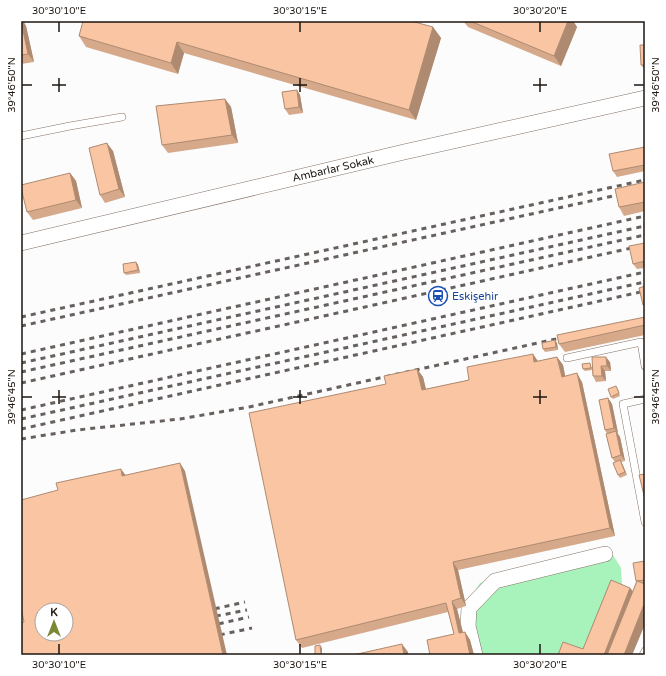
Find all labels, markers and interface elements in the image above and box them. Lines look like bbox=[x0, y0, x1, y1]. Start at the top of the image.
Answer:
text: 30°30'10"E bbox=[32, 5, 86, 17]
text: 30°30'15"E bbox=[273, 5, 327, 17]
text: 30°30'20"E bbox=[513, 5, 567, 17]
text: 39°46'50"N bbox=[6, 57, 18, 113]
text: 39°46'50"N bbox=[650, 57, 662, 113]
street label: Ambarlar Sokak bbox=[291, 153, 375, 185]
station icon: Eskişehir bbox=[427, 285, 449, 307]
place label: Eskişehir bbox=[452, 290, 499, 303]
text: 39°46'45"N bbox=[6, 369, 18, 425]
text: 39°46'45"N bbox=[650, 369, 662, 425]
north arrow bbox=[34, 602, 74, 642]
text: K bbox=[50, 606, 58, 619]
text: 30°30'10"E bbox=[32, 659, 86, 671]
text: 30°30'15"E bbox=[273, 659, 327, 671]
text: 30°30'20"E bbox=[513, 659, 567, 671]

